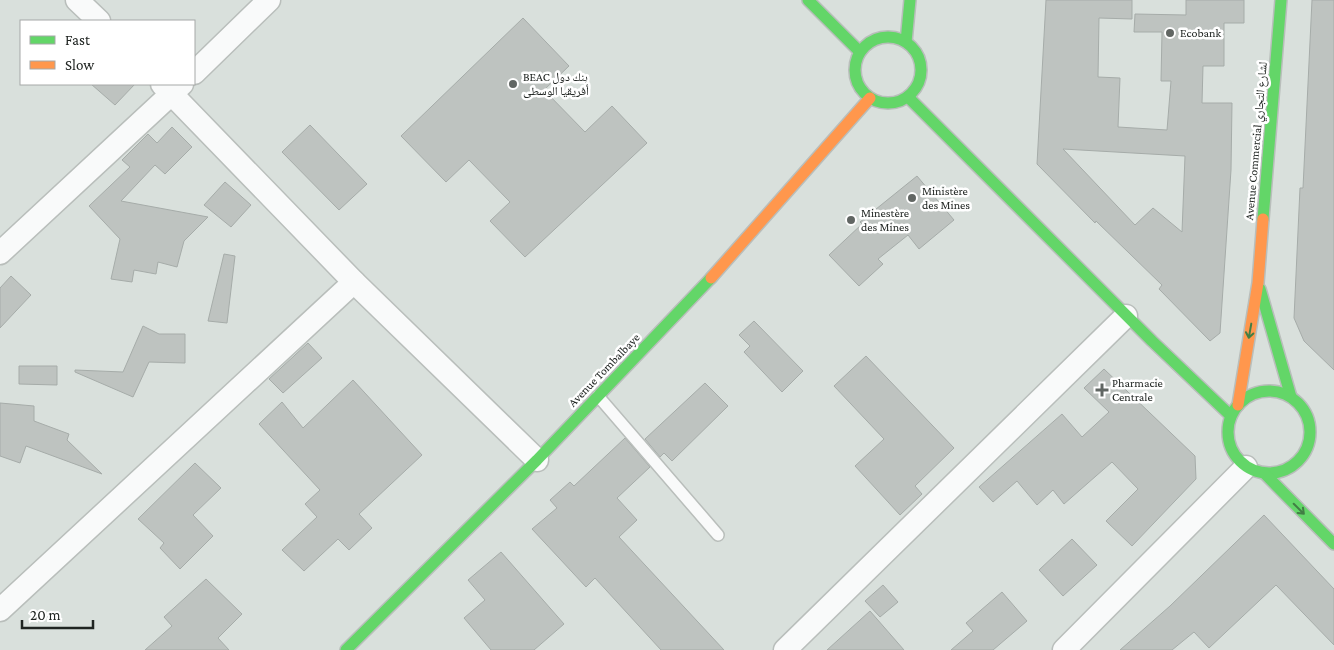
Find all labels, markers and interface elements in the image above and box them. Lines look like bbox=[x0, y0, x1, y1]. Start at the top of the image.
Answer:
legend bbox=[20, 20, 195, 85]
place label: Ecobank bbox=[1180, 26, 1222, 40]
marker: Ecobank bbox=[1164, 27, 1176, 39]
text: Fast bbox=[65, 32, 91, 48]
text: Slow bbox=[65, 57, 95, 73]
street label: Avenue Commercial لشارع التجاري bbox=[1242, 61, 1273, 221]
place label: BEAC بنك دول أفريقيا الوسطى bbox=[523, 70, 589, 98]
marker: BEAC بنك دول أفريقيا الوسطى bbox=[507, 78, 519, 90]
place label: Ministère des Mines bbox=[922, 184, 970, 212]
marker: Ministère des Mines bbox=[906, 192, 918, 204]
place label: Minestère des Mines bbox=[861, 206, 909, 234]
marker: Minestère des Mines bbox=[845, 214, 857, 226]
one-way arrow bbox=[1245, 323, 1255, 339]
street label: Avenue Tombalbaye bbox=[565, 330, 643, 410]
place label: Pharmacie Centrale bbox=[1112, 376, 1163, 404]
marker: Pharmacie Centrale bbox=[1096, 384, 1108, 396]
one-way arrow bbox=[1293, 503, 1306, 515]
scale bar bbox=[22, 598, 94, 630]
text: 20 m bbox=[30, 607, 61, 623]

